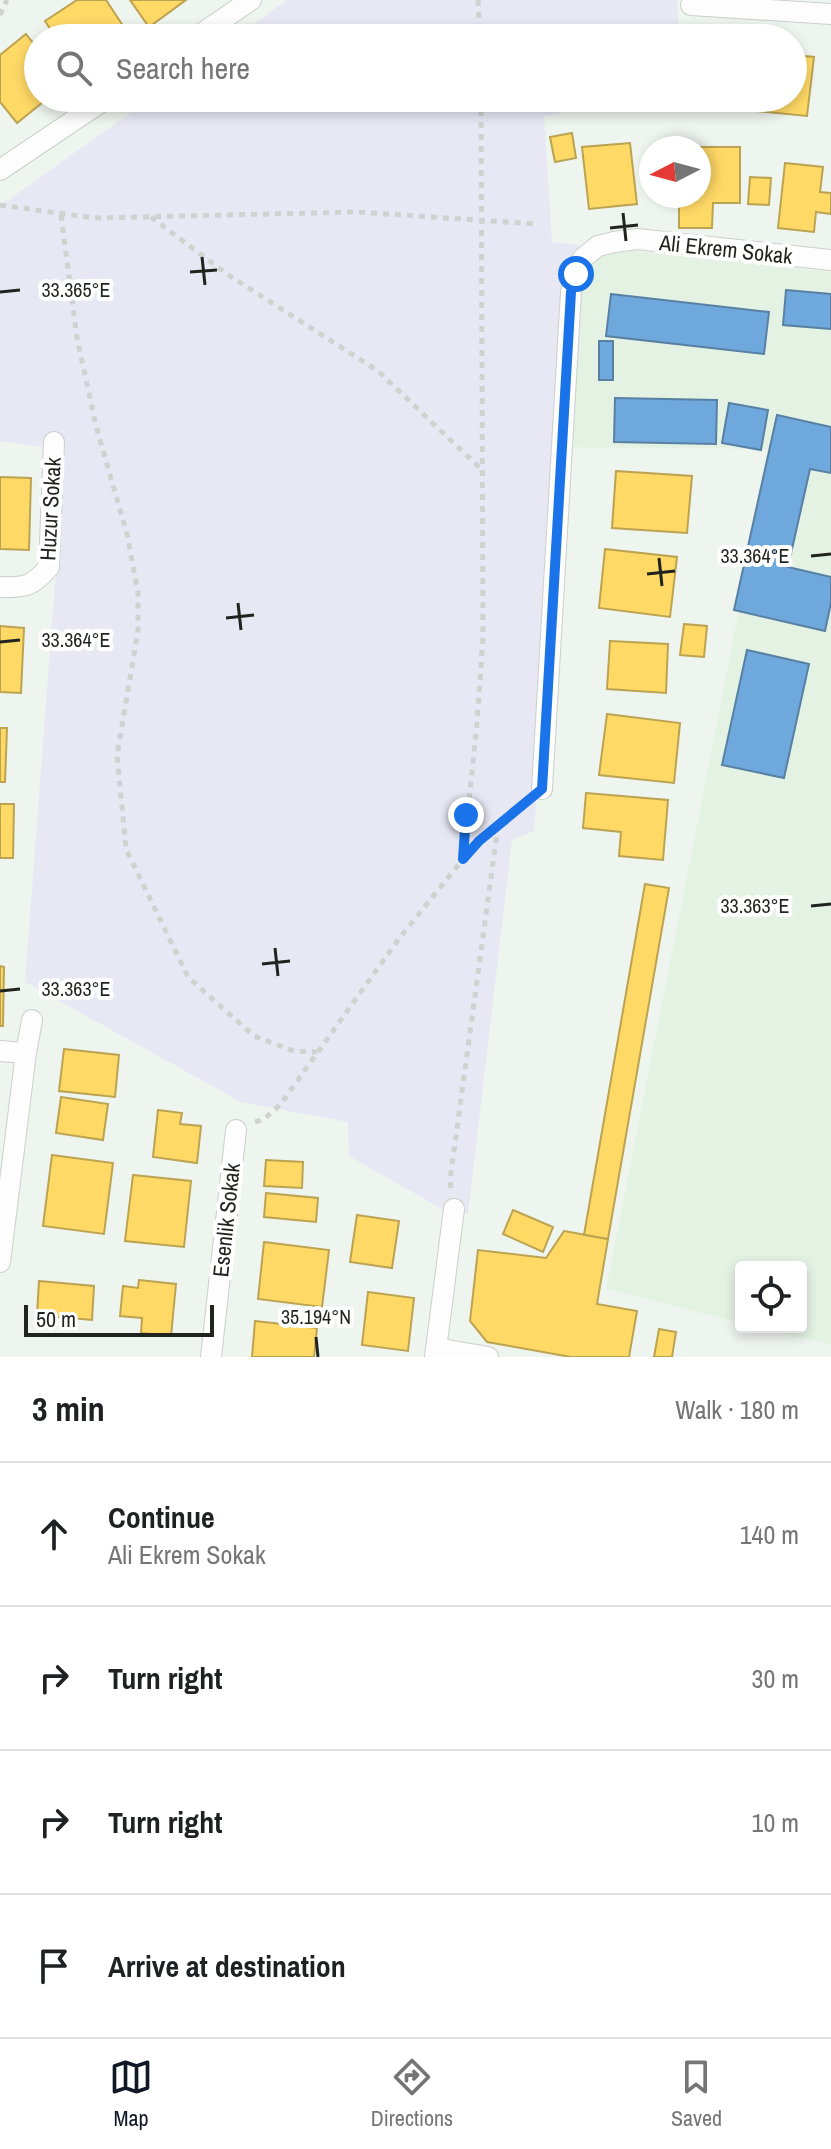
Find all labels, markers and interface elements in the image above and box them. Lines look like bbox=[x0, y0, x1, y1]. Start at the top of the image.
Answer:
search box bbox=[24, 24, 807, 112]
icon: search bbox=[52, 46, 96, 90]
text: Search here bbox=[116, 48, 250, 88]
north arrow bbox=[639, 136, 711, 208]
street label: Ali Ekrem Sokak bbox=[657, 227, 795, 271]
route start bbox=[558, 256, 594, 292]
text: 33.365°E bbox=[41, 276, 111, 303]
street label: Huzur Sokak bbox=[32, 456, 68, 561]
text: 33.364°E bbox=[720, 542, 790, 569]
text: 33.364°E bbox=[41, 626, 111, 653]
route end bbox=[448, 797, 484, 833]
text: 33.363°E bbox=[720, 892, 790, 919]
text: 33.363°E bbox=[41, 975, 111, 1002]
street label: Esenlik Sokak bbox=[205, 1161, 247, 1278]
map controls bbox=[735, 1261, 807, 1333]
button: locate bbox=[735, 1261, 807, 1333]
scale bar bbox=[24, 1301, 214, 1337]
text: 35.194°N bbox=[281, 1303, 351, 1330]
text: 50 m bbox=[36, 1304, 76, 1334]
text: 3 min bbox=[32, 1386, 105, 1432]
text: Walk · 180 m bbox=[675, 1392, 799, 1427]
text: Continue bbox=[108, 1497, 215, 1537]
icon: ahead bbox=[32, 1512, 76, 1556]
text: 140 m bbox=[740, 1517, 799, 1552]
text: Ali Ekrem Sokak bbox=[108, 1537, 266, 1572]
icon: right bbox=[32, 1656, 76, 1700]
text: Turn right bbox=[108, 1658, 222, 1698]
text: 30 m bbox=[752, 1661, 799, 1696]
icon: right bbox=[32, 1800, 76, 1844]
text: Turn right bbox=[108, 1802, 222, 1842]
text: 10 m bbox=[752, 1805, 799, 1840]
icon: arrive bbox=[32, 1944, 76, 1988]
text: Arrive at destination bbox=[108, 1946, 346, 1986]
tab: Map bbox=[109, 2055, 153, 2133]
tab: Directions bbox=[371, 2055, 453, 2133]
tab: Saved bbox=[671, 2055, 722, 2133]

